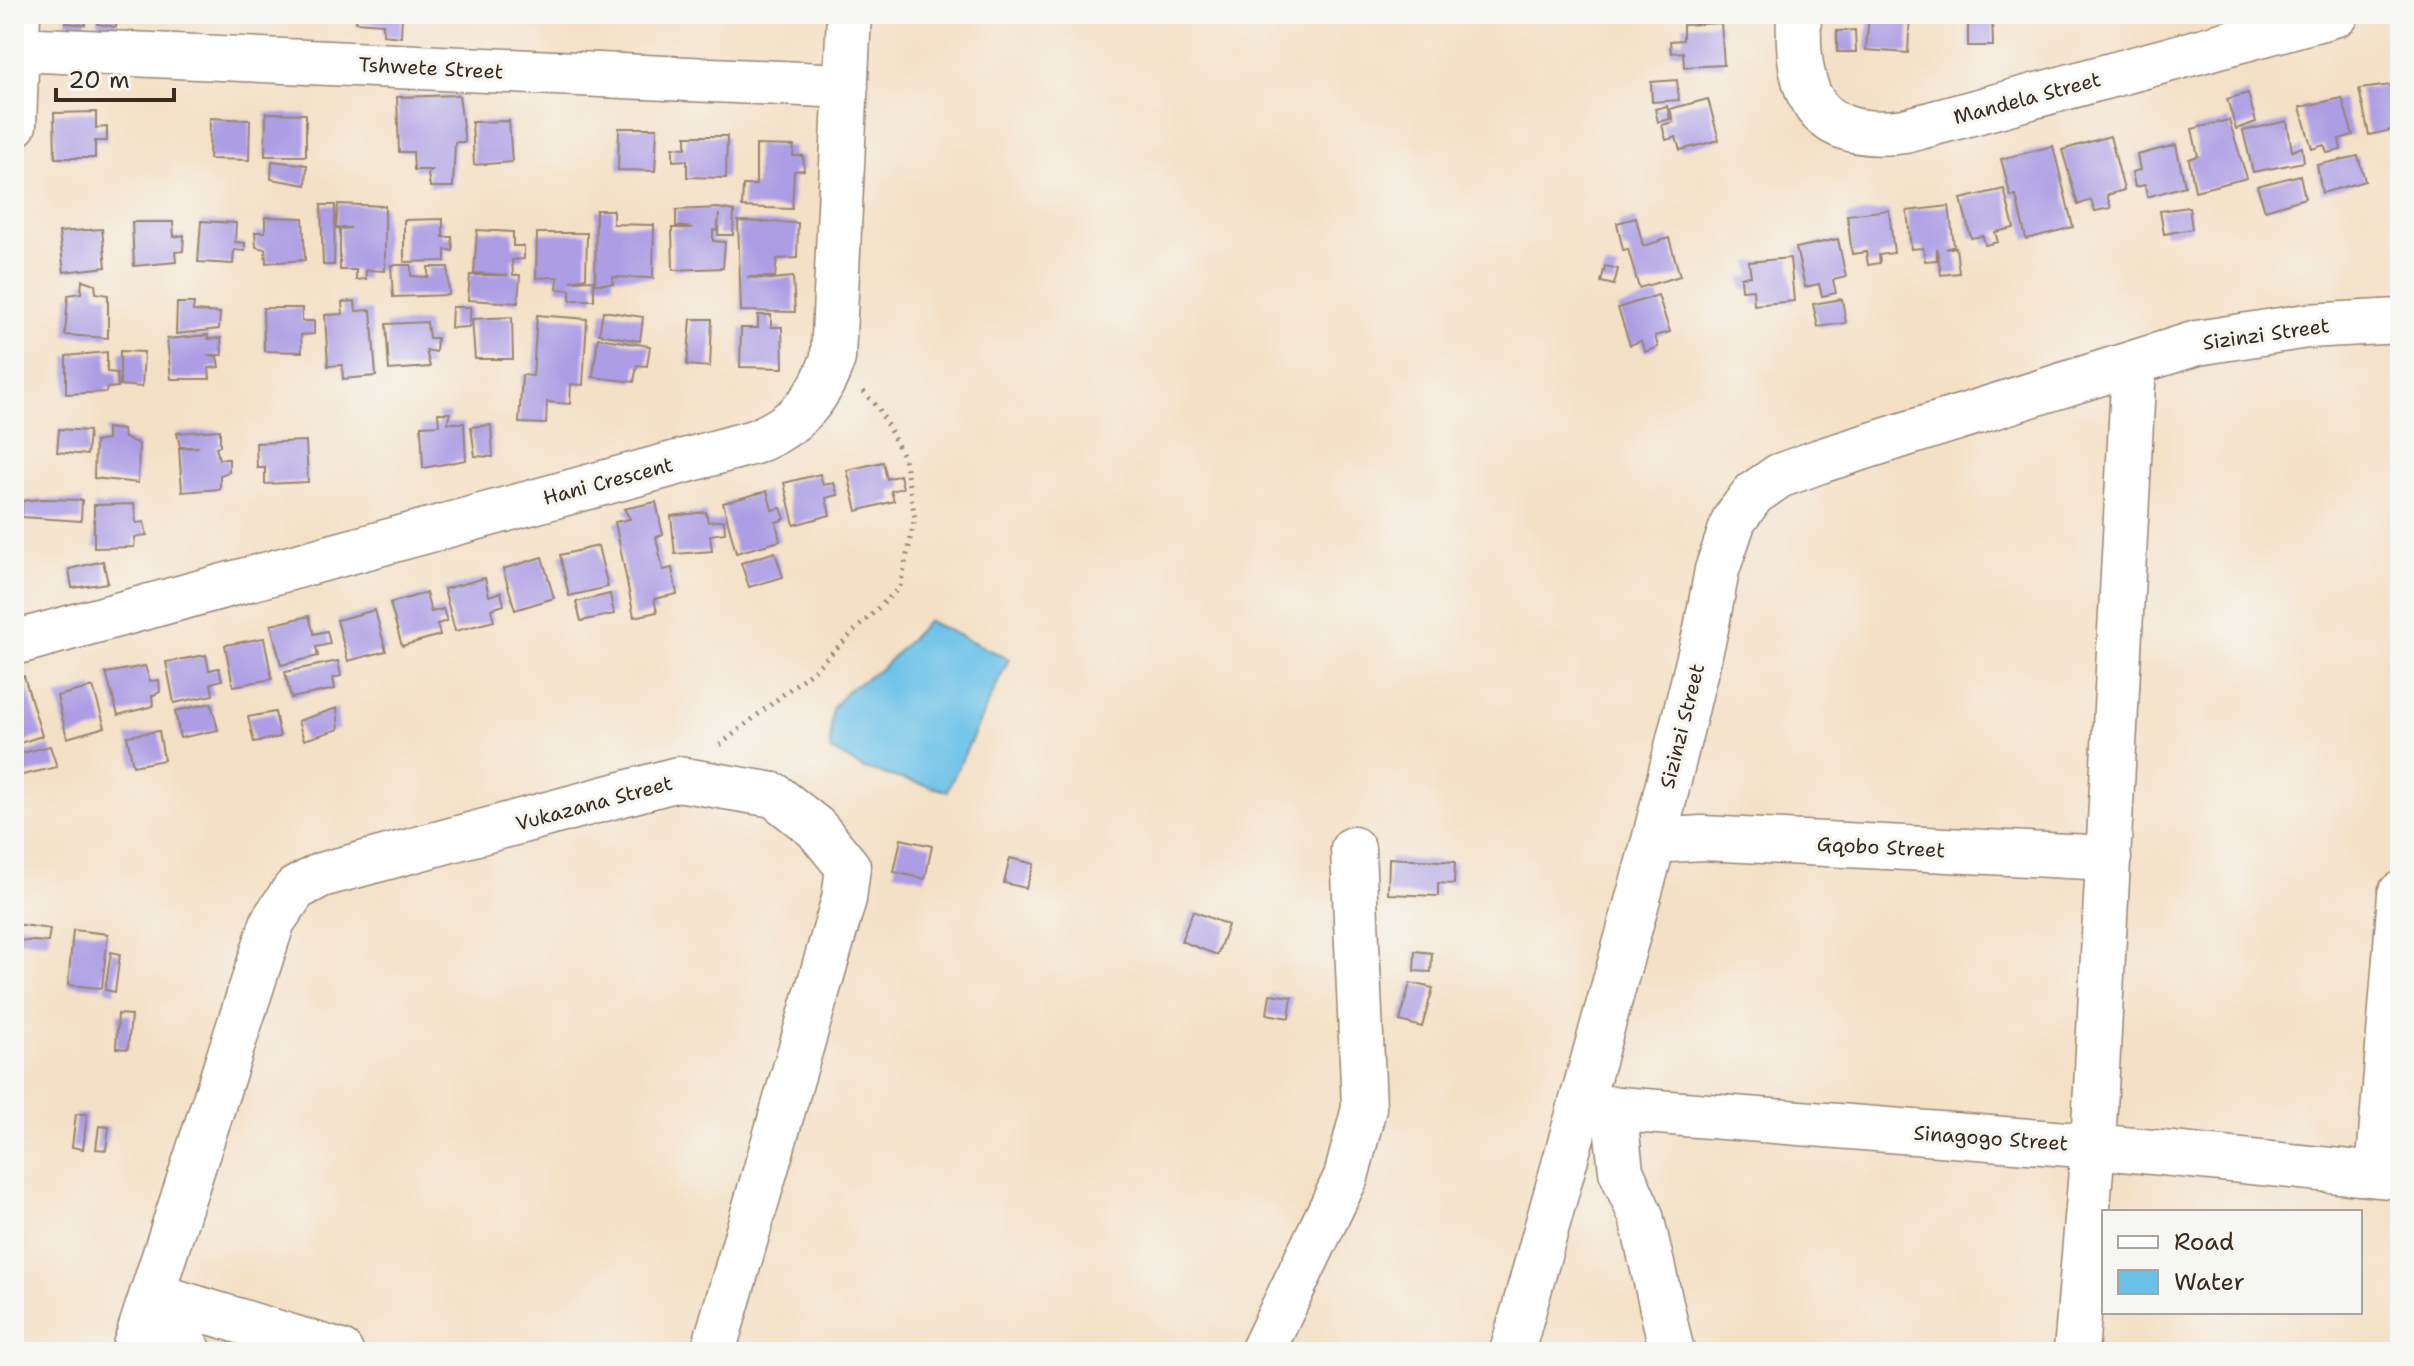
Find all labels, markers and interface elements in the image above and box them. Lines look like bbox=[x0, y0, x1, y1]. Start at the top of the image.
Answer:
street label: Tshwete Street bbox=[358, 51, 504, 85]
scale bar bbox=[56, 52, 174, 102]
text: 20 m bbox=[68, 64, 130, 96]
street label: Mandela Street bbox=[1950, 66, 2104, 130]
street label: Sizinzi Street bbox=[2201, 312, 2331, 356]
street label: Hani Crescent bbox=[540, 451, 676, 511]
street label: Sizinzi Street bbox=[1654, 661, 1710, 791]
street label: Vukazana Street bbox=[513, 770, 675, 836]
street label: Gqobo Street bbox=[1816, 831, 1946, 863]
street label: Sinagogo Street bbox=[1913, 1120, 2069, 1156]
legend bbox=[2102, 1210, 2362, 1314]
text: Road bbox=[2174, 1226, 2234, 1258]
text: Water bbox=[2174, 1266, 2245, 1298]

